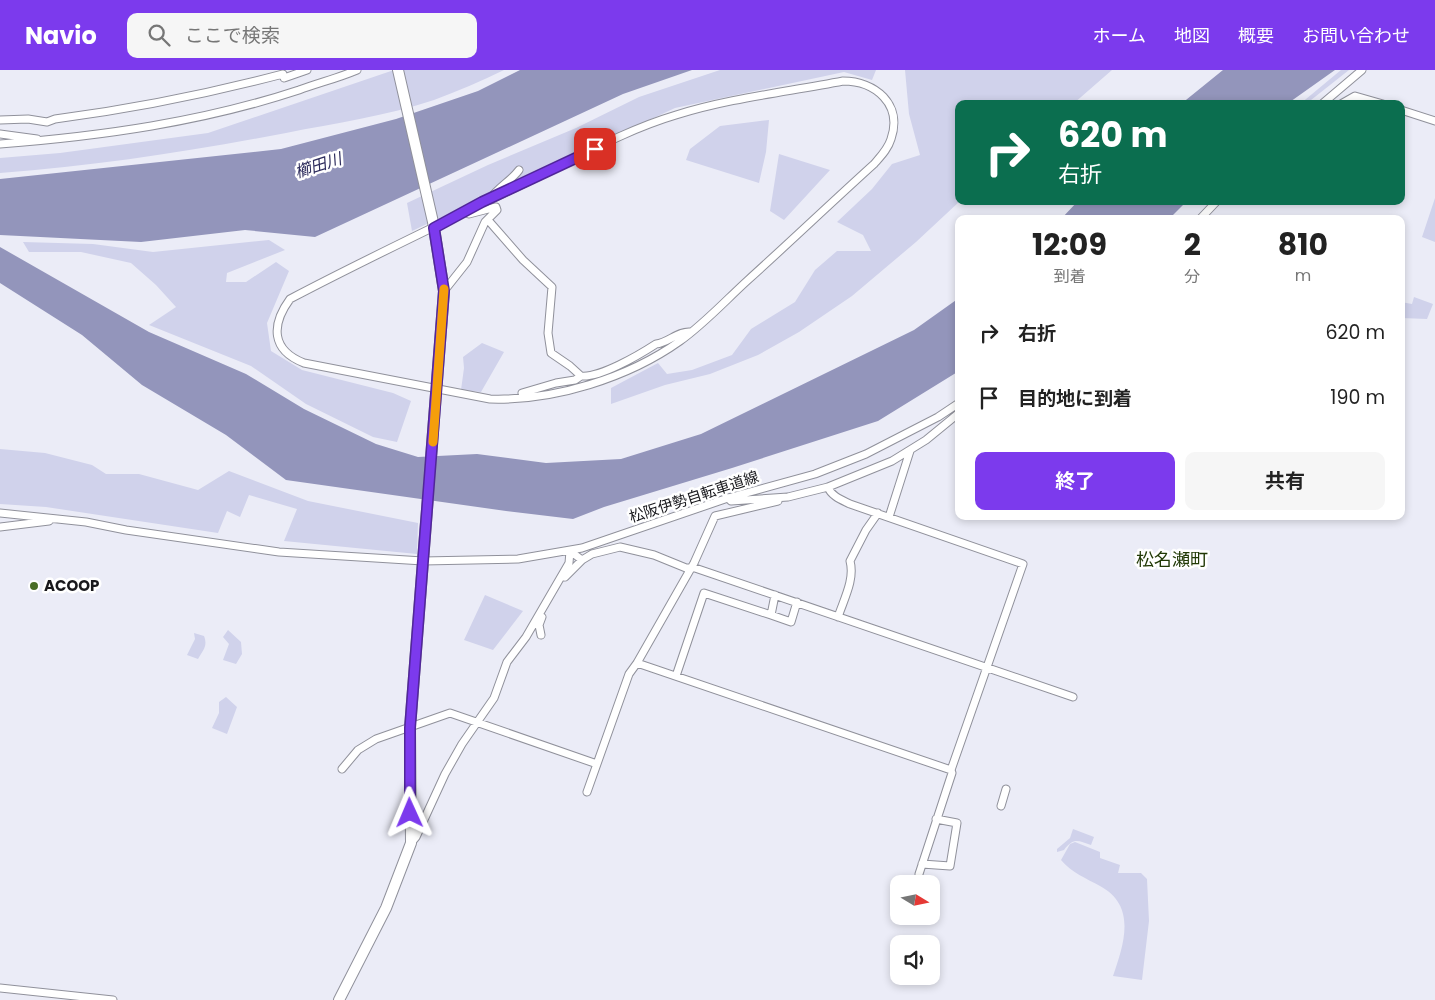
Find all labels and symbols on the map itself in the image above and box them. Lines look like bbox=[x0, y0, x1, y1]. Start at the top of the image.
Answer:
pin bbox=[574, 128, 616, 170]
water label: 櫛田川 bbox=[292, 147, 346, 184]
street label: 松阪伊勢自転車道線 bbox=[626, 466, 761, 527]
district label: 松名瀬町 bbox=[1136, 547, 1208, 572]
place label: ACOOP bbox=[44, 575, 99, 596]
marker: ACOOP bbox=[28, 580, 40, 592]
position arrow bbox=[383, 786, 435, 838]
north arrow bbox=[890, 875, 940, 925]

